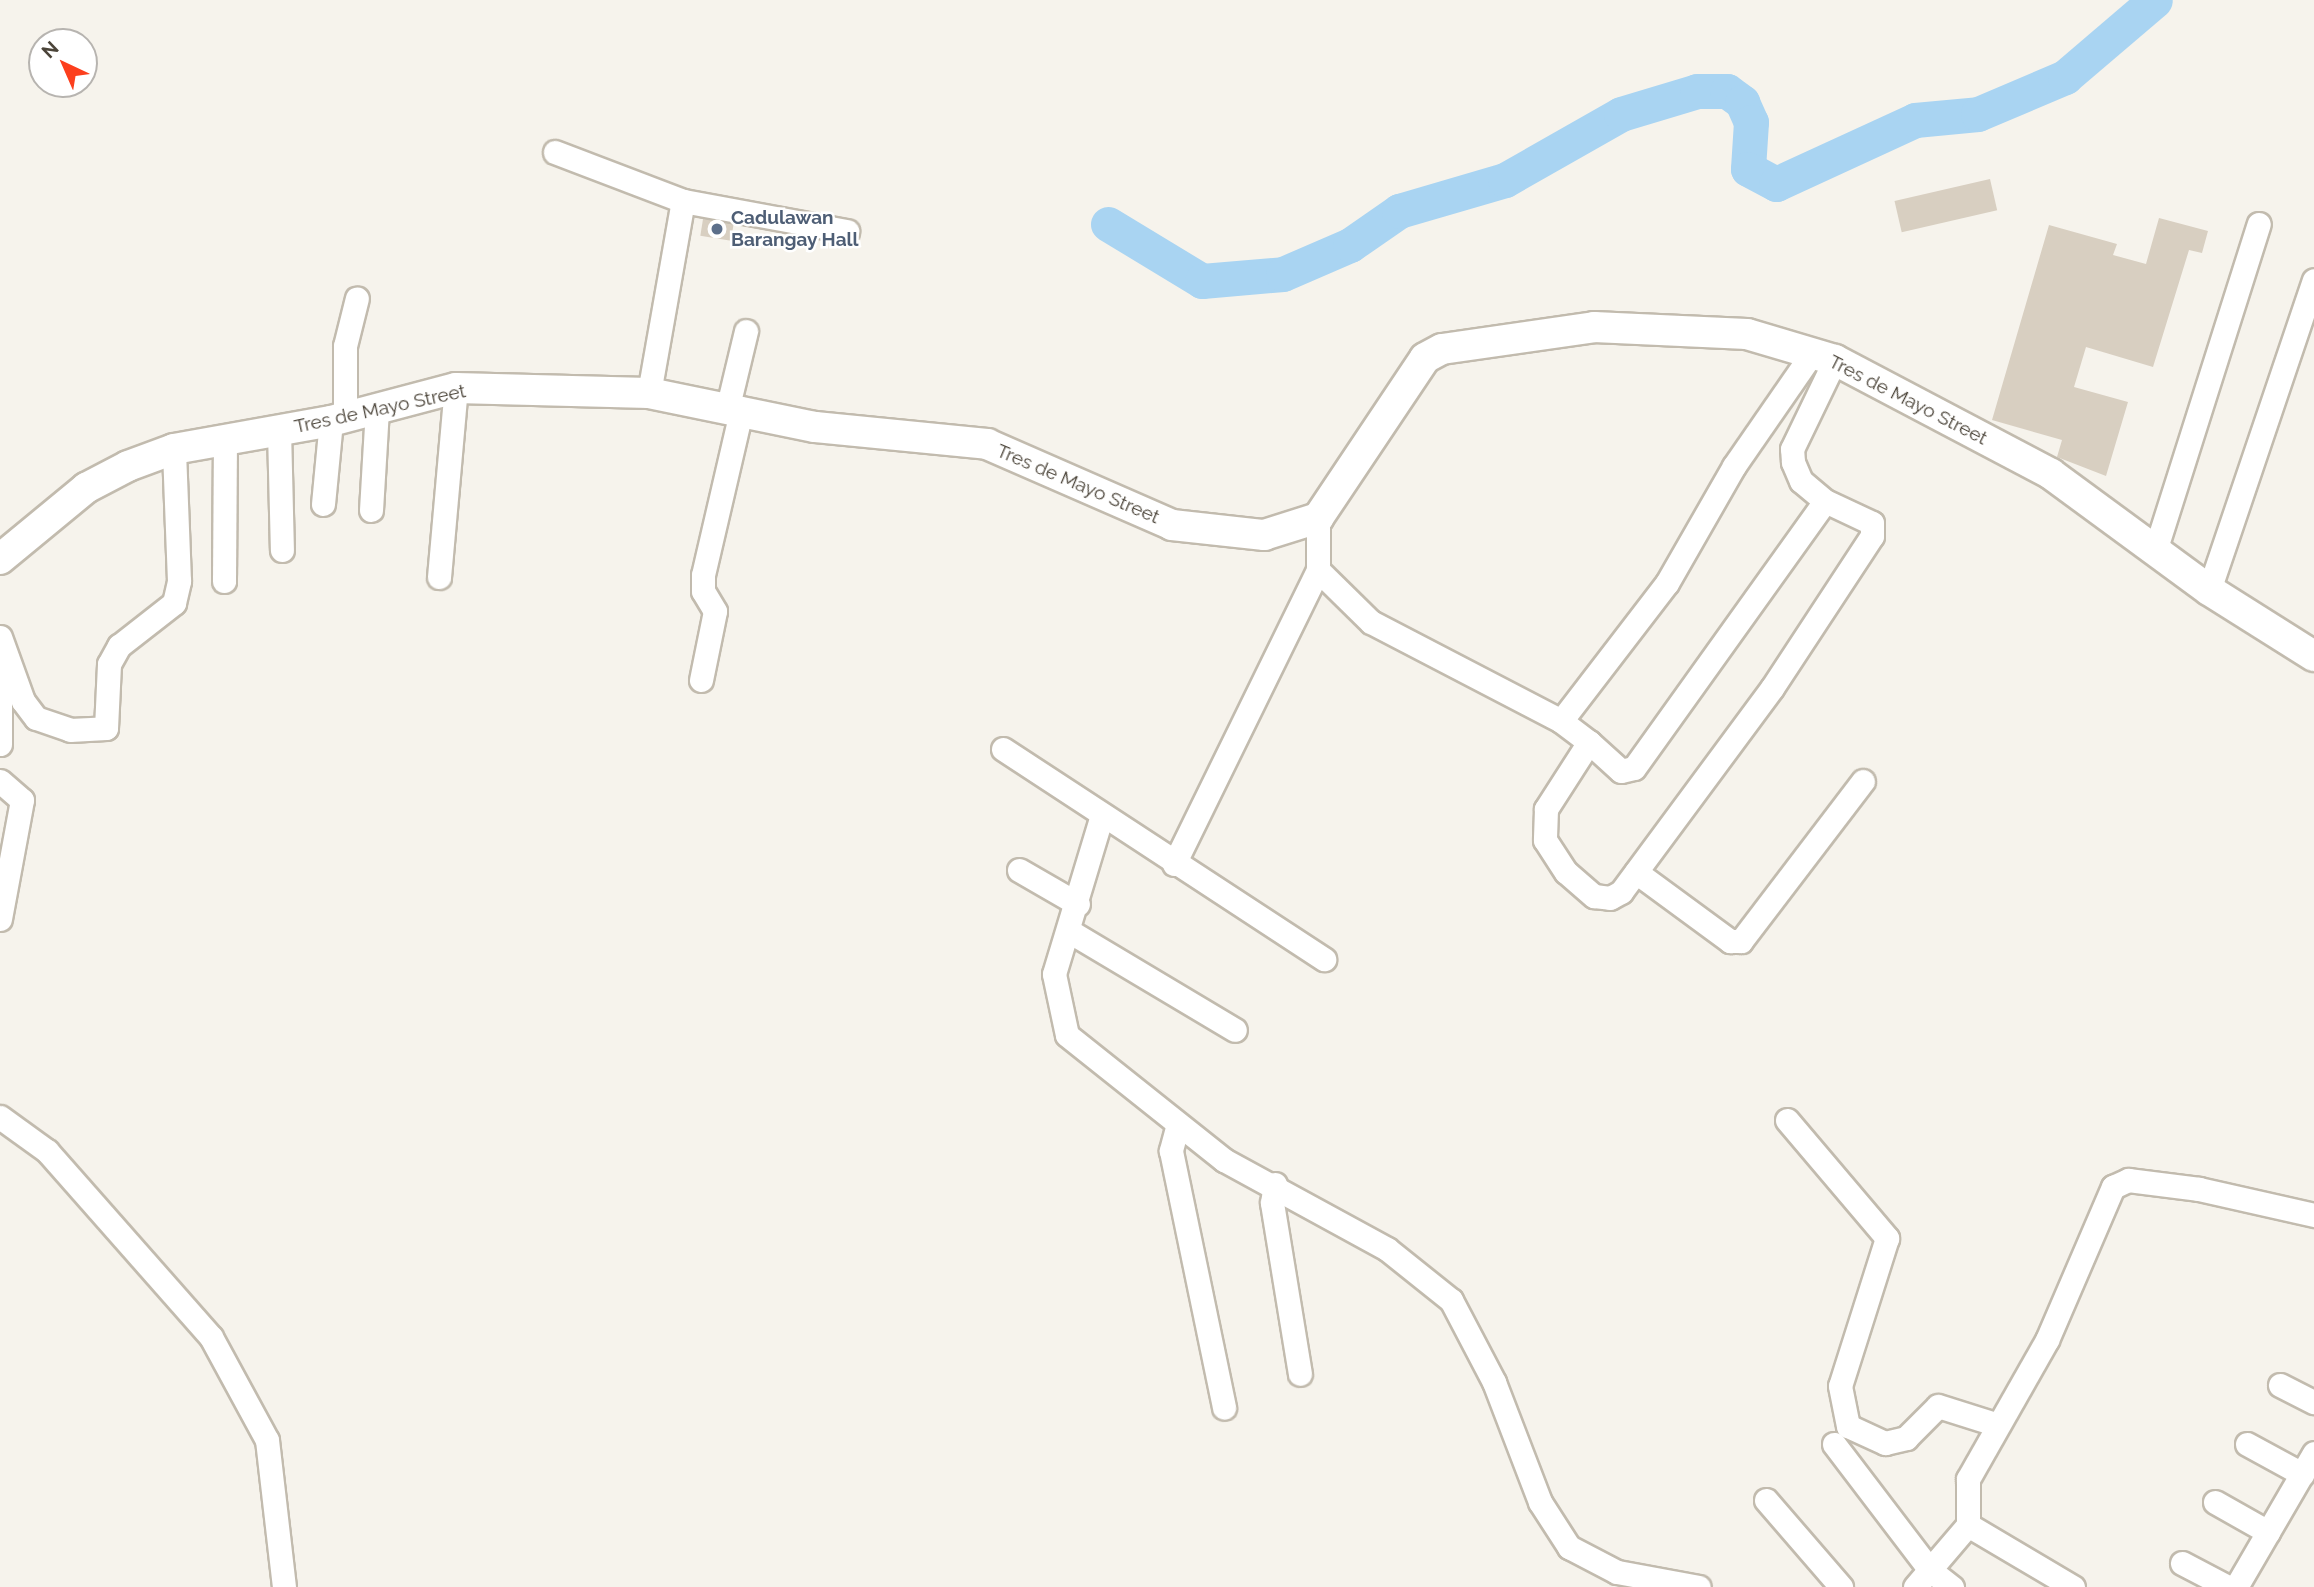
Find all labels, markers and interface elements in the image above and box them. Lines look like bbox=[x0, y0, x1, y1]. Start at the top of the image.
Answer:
north arrow bbox=[28, 28, 98, 98]
text: N bbox=[37, 36, 63, 62]
place label: Cadulawan Barangay Hall bbox=[731, 207, 859, 251]
marker: Cadulawan Barangay Hall bbox=[709, 221, 725, 237]
street label: Tres de Mayo Street bbox=[1825, 350, 1991, 450]
street label: Tres de Mayo Street bbox=[292, 380, 468, 438]
street label: Tres de Mayo Street bbox=[993, 439, 1163, 529]

